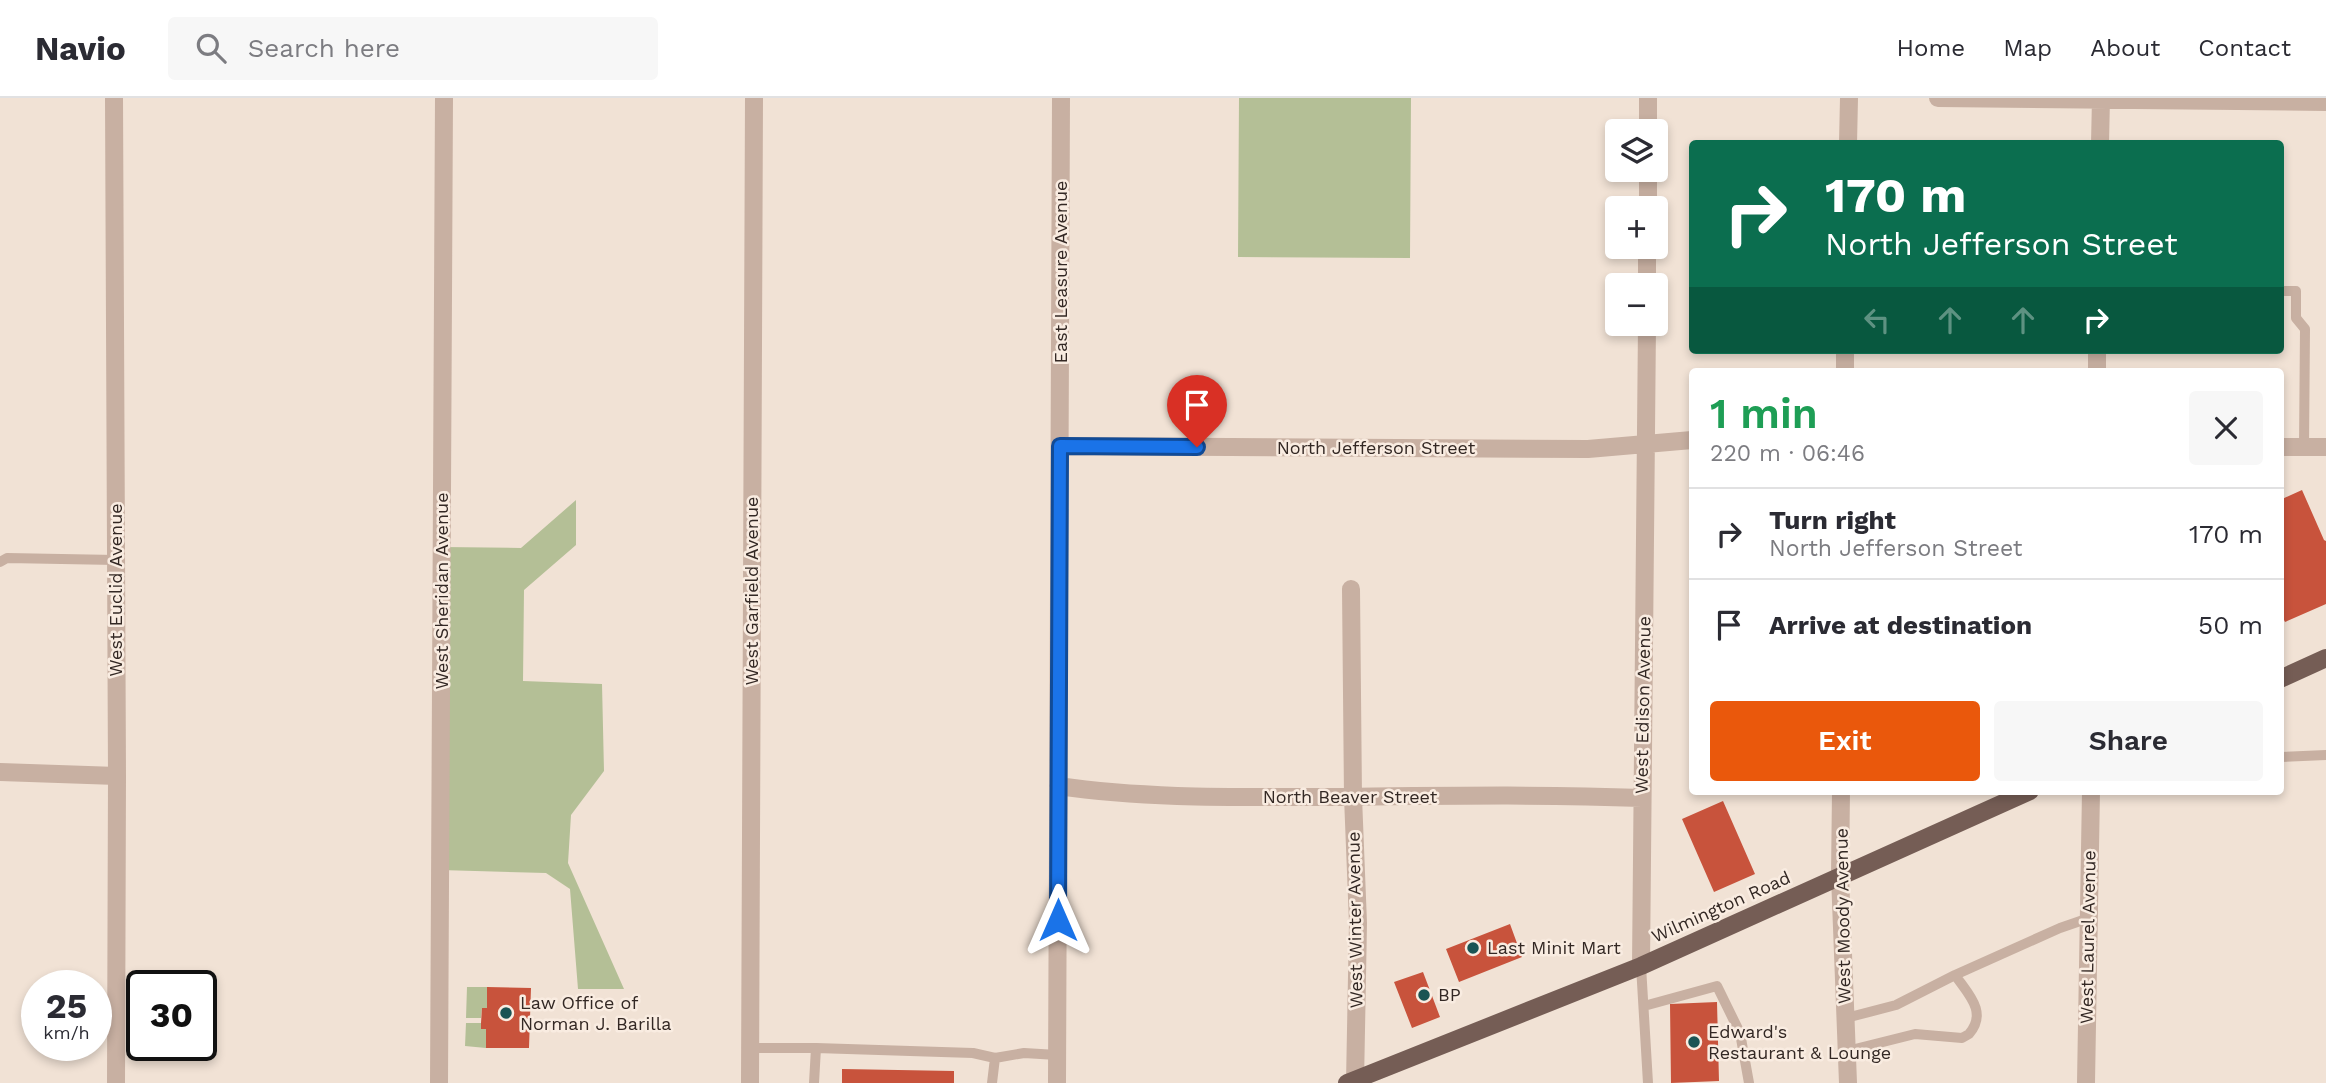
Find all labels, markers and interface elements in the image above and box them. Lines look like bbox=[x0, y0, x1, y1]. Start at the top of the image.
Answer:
search box bbox=[168, 17, 658, 80]
text: Navio bbox=[35, 29, 126, 68]
icon: search bbox=[192, 29, 230, 67]
text: Search here bbox=[248, 33, 400, 63]
text: Home bbox=[1897, 34, 1965, 62]
text: Map bbox=[2003, 34, 2052, 62]
text: About bbox=[2090, 34, 2160, 62]
text: Contact bbox=[2198, 34, 2291, 62]
map controls bbox=[1605, 119, 1668, 336]
button: layers bbox=[1605, 119, 1668, 182]
text: 170 m bbox=[1825, 166, 1966, 224]
icon: right bbox=[1710, 168, 1801, 259]
street label: East Leasure Avenue bbox=[1050, 180, 1071, 364]
button: + bbox=[1605, 196, 1668, 259]
text: North Jefferson Street bbox=[1825, 225, 2178, 263]
button: − bbox=[1605, 273, 1668, 336]
icon: left bbox=[1858, 301, 1896, 339]
icon: ahead bbox=[1931, 301, 1969, 339]
icon: ahead bbox=[2004, 301, 2042, 339]
icon: right bbox=[2077, 301, 2115, 339]
pin bbox=[1167, 375, 1227, 447]
icon: arrive bbox=[1178, 386, 1216, 424]
text: 1 min bbox=[1710, 389, 1818, 438]
button: close bbox=[2189, 391, 2263, 465]
street label: North Jefferson Street bbox=[1277, 437, 1476, 458]
text: 220 m · 06:46 bbox=[1710, 440, 1865, 467]
street label: West Sheridan Avenue bbox=[431, 492, 452, 690]
street label: West Garfield Avenue bbox=[741, 497, 762, 685]
street label: West Euclid Avenue bbox=[105, 503, 126, 677]
text: Turn right bbox=[1769, 505, 1896, 535]
icon: right bbox=[1710, 515, 1748, 553]
text: 170 m bbox=[2189, 519, 2263, 549]
text: North Jefferson Street bbox=[1769, 535, 2023, 562]
icon: arrive bbox=[1710, 606, 1748, 644]
text: Arrive at destination bbox=[1769, 610, 2032, 640]
text: 50 m bbox=[2198, 610, 2263, 640]
street label: West Edison Avenue bbox=[1630, 616, 1655, 794]
button: Exit bbox=[1710, 701, 1980, 781]
button: Share bbox=[1994, 701, 2263, 781]
street label: North Beaver Street bbox=[1263, 786, 1438, 807]
street label: West Moody Avenue bbox=[1830, 828, 1855, 1004]
street label: West Winter Avenue bbox=[1342, 831, 1367, 1009]
street label: West Laurel Avenue bbox=[2075, 850, 2100, 1024]
street label: Wilmington Road bbox=[1648, 866, 1794, 947]
position arrow bbox=[1021, 883, 1095, 957]
place label: Last Minit Mart bbox=[1487, 937, 1621, 958]
marker: Last Minit Mart bbox=[1465, 940, 1481, 956]
speed limit sign: 30 bbox=[126, 970, 217, 1061]
place label: BP bbox=[1438, 984, 1461, 1005]
text: 25 bbox=[46, 985, 87, 1027]
marker: BP bbox=[1416, 987, 1432, 1003]
place label: Law Office of Norman J. Barilla bbox=[520, 992, 671, 1034]
marker: Law Office of Norman J. Barilla bbox=[498, 1005, 514, 1021]
place label: Edward's Restaurant & Lounge bbox=[1708, 1021, 1891, 1063]
text: km/h bbox=[43, 1022, 90, 1043]
marker: Edward's Restaurant & Lounge bbox=[1686, 1034, 1702, 1050]

